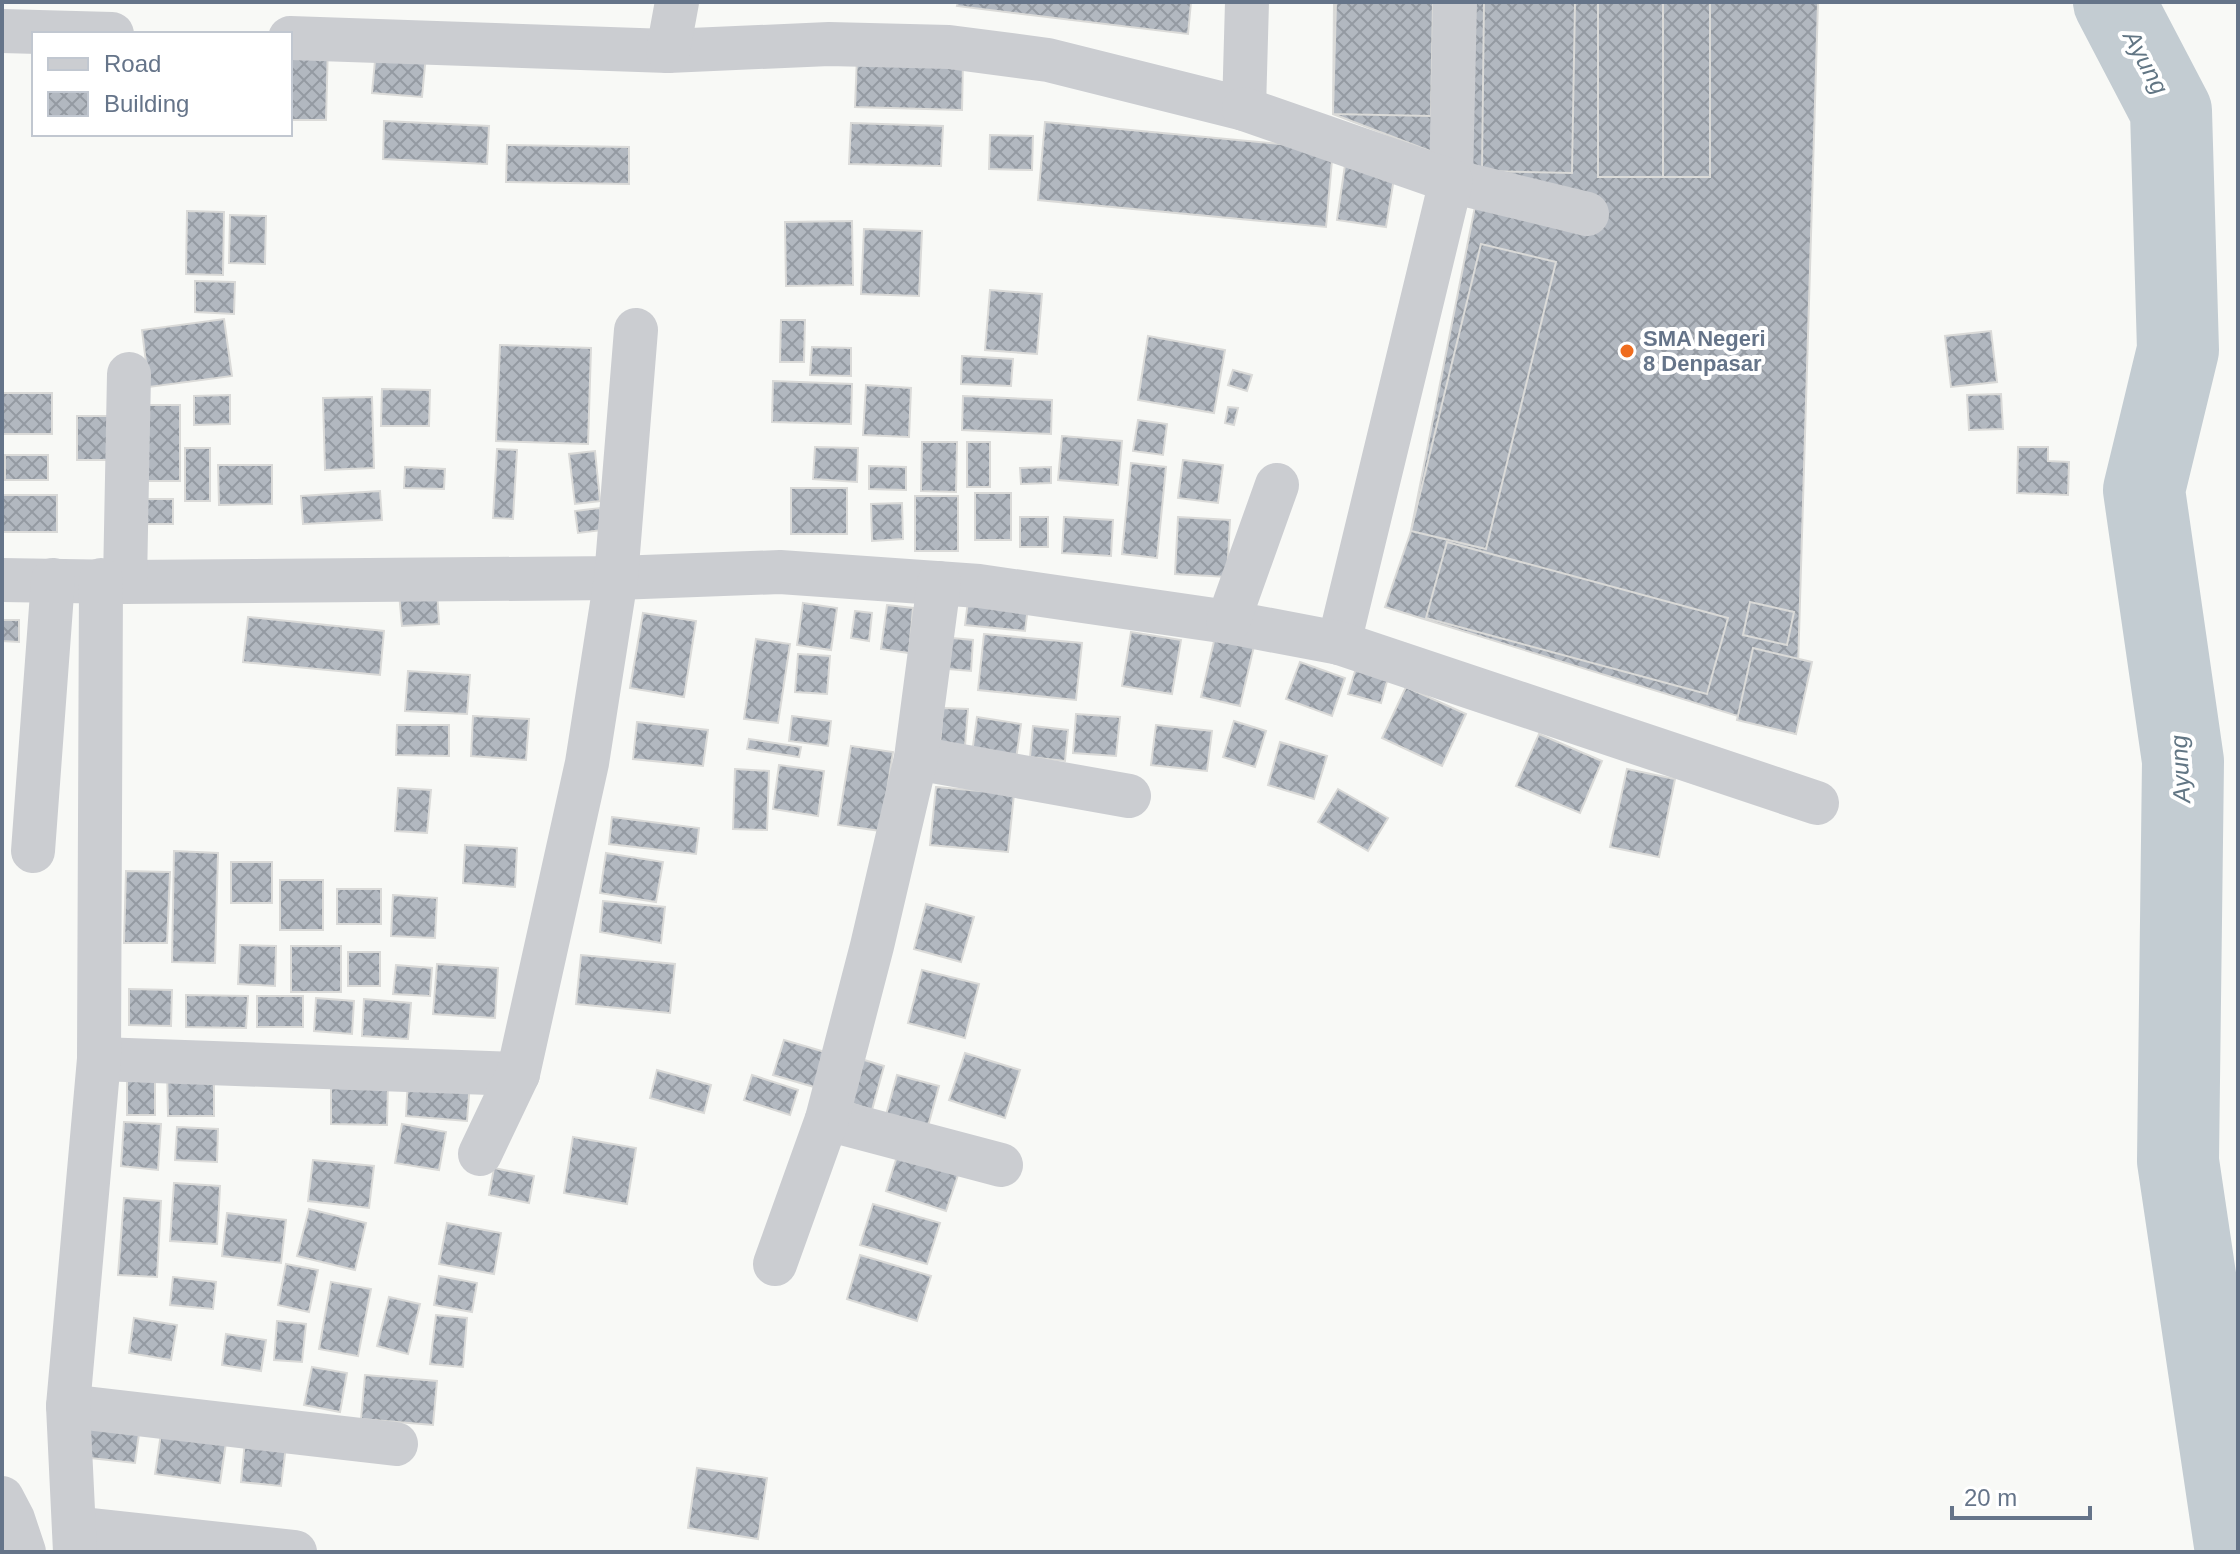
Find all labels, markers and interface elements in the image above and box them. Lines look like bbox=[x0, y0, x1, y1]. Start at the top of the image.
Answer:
water label: Ayung bbox=[2117, 24, 2174, 99]
legend bbox=[32, 32, 292, 136]
text: Road bbox=[104, 50, 161, 77]
text: Building bbox=[104, 90, 189, 117]
place label: SMA Negeri 8 Denpasar bbox=[1643, 326, 1766, 376]
marker: SMA Negeri 8 Denpasar bbox=[1618, 342, 1636, 360]
water label: Ayung bbox=[2165, 734, 2195, 806]
scale bar bbox=[1952, 1470, 2090, 1520]
text: 20 m bbox=[1964, 1484, 2017, 1511]

